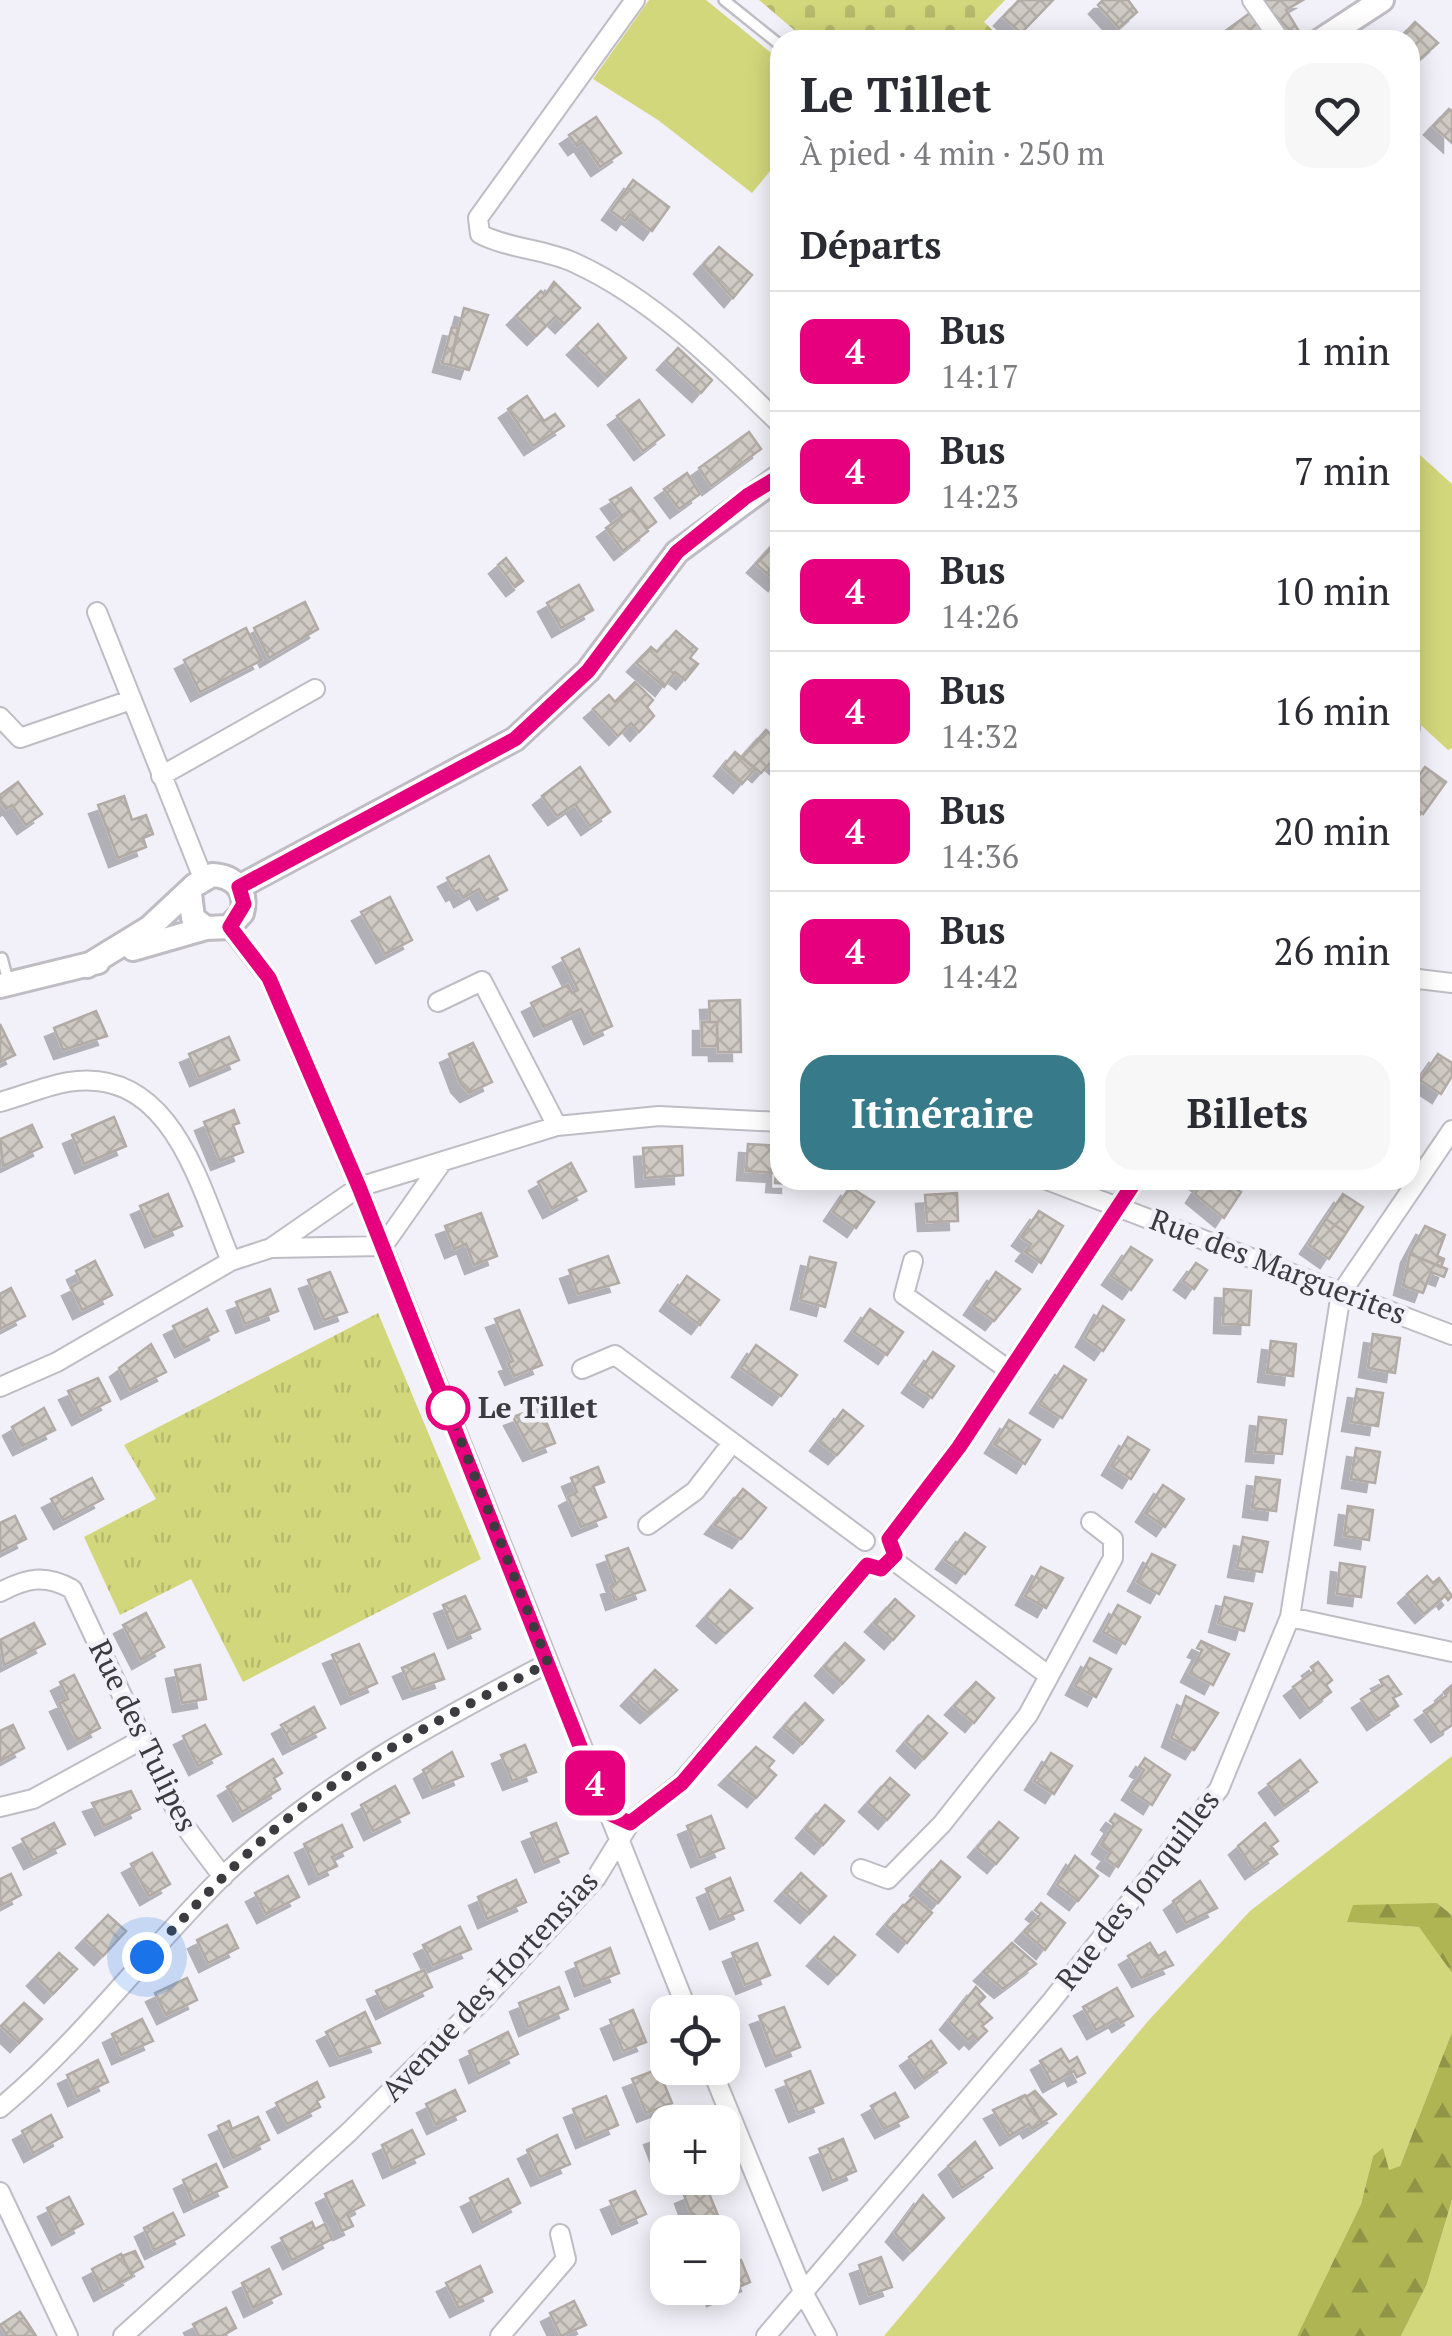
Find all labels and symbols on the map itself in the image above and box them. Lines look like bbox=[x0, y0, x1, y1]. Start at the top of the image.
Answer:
street label: Rue des Marguerites bbox=[1145, 1199, 1412, 1333]
marker: Le Tillet bbox=[427, 1387, 469, 1429]
place label: Le Tillet bbox=[478, 1387, 598, 1427]
street label: Rue des Tulipes bbox=[80, 1633, 208, 1838]
line badge: 4 bbox=[562, 1750, 628, 1816]
street label: Rue des Jonquilles bbox=[1046, 1781, 1228, 1998]
street label: Avenue des Hortensias bbox=[372, 1861, 607, 2109]
your location bbox=[122, 1932, 172, 1982]

